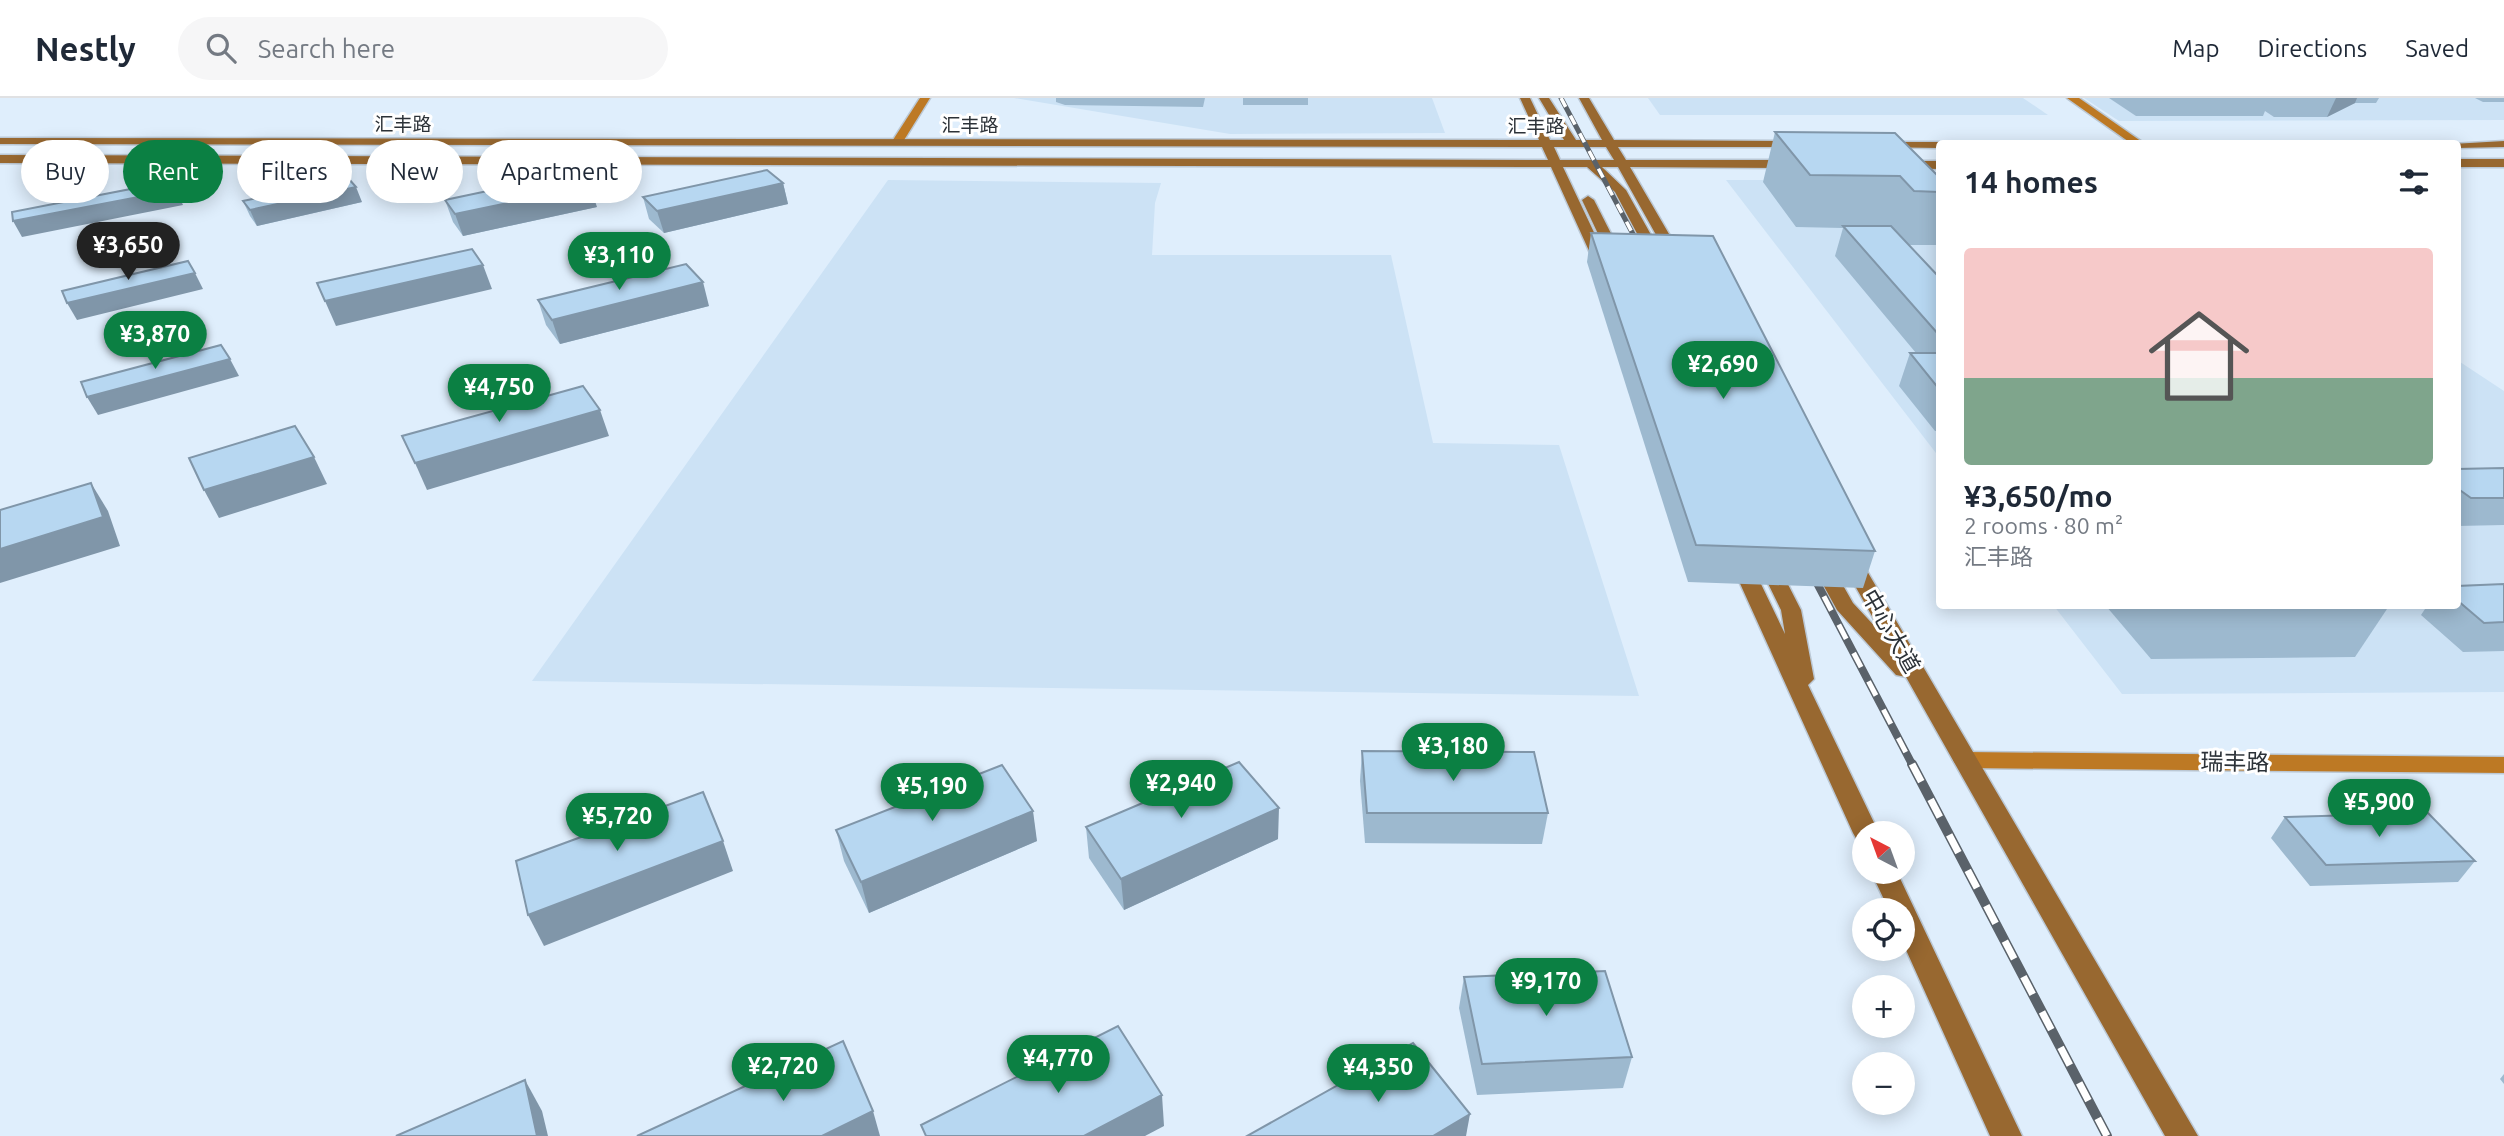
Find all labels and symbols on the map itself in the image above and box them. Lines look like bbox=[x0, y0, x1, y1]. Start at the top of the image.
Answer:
street label: 汇丰路 bbox=[374, 113, 432, 135]
street label: 汇丰路 bbox=[941, 114, 999, 136]
street label: 汇丰路 bbox=[1507, 115, 1565, 137]
pin: ¥3,650 bbox=[71, 222, 185, 282]
pin: ¥3,110 bbox=[562, 232, 676, 292]
pin: ¥3,870 bbox=[98, 312, 212, 371]
pin: ¥2,690 bbox=[1666, 342, 1780, 401]
pin: ¥4,750 bbox=[442, 364, 556, 424]
street label: 中心大道 bbox=[1858, 585, 1925, 677]
pin: ¥3,180 bbox=[1396, 724, 1510, 783]
street label: 瑞丰路 bbox=[2200, 748, 2270, 775]
pin: ¥2,940 bbox=[1124, 760, 1238, 820]
pin: ¥5,190 bbox=[875, 764, 989, 823]
pin: ¥5,900 bbox=[2322, 780, 2436, 839]
pin: ¥5,720 bbox=[560, 794, 674, 853]
north arrow bbox=[1852, 821, 1914, 884]
pin: ¥9,170 bbox=[1489, 958, 1603, 1018]
pin: ¥4,770 bbox=[1001, 1035, 1115, 1095]
pin: ¥2,720 bbox=[726, 1044, 840, 1103]
pin: ¥4,350 bbox=[1321, 1044, 1435, 1104]

